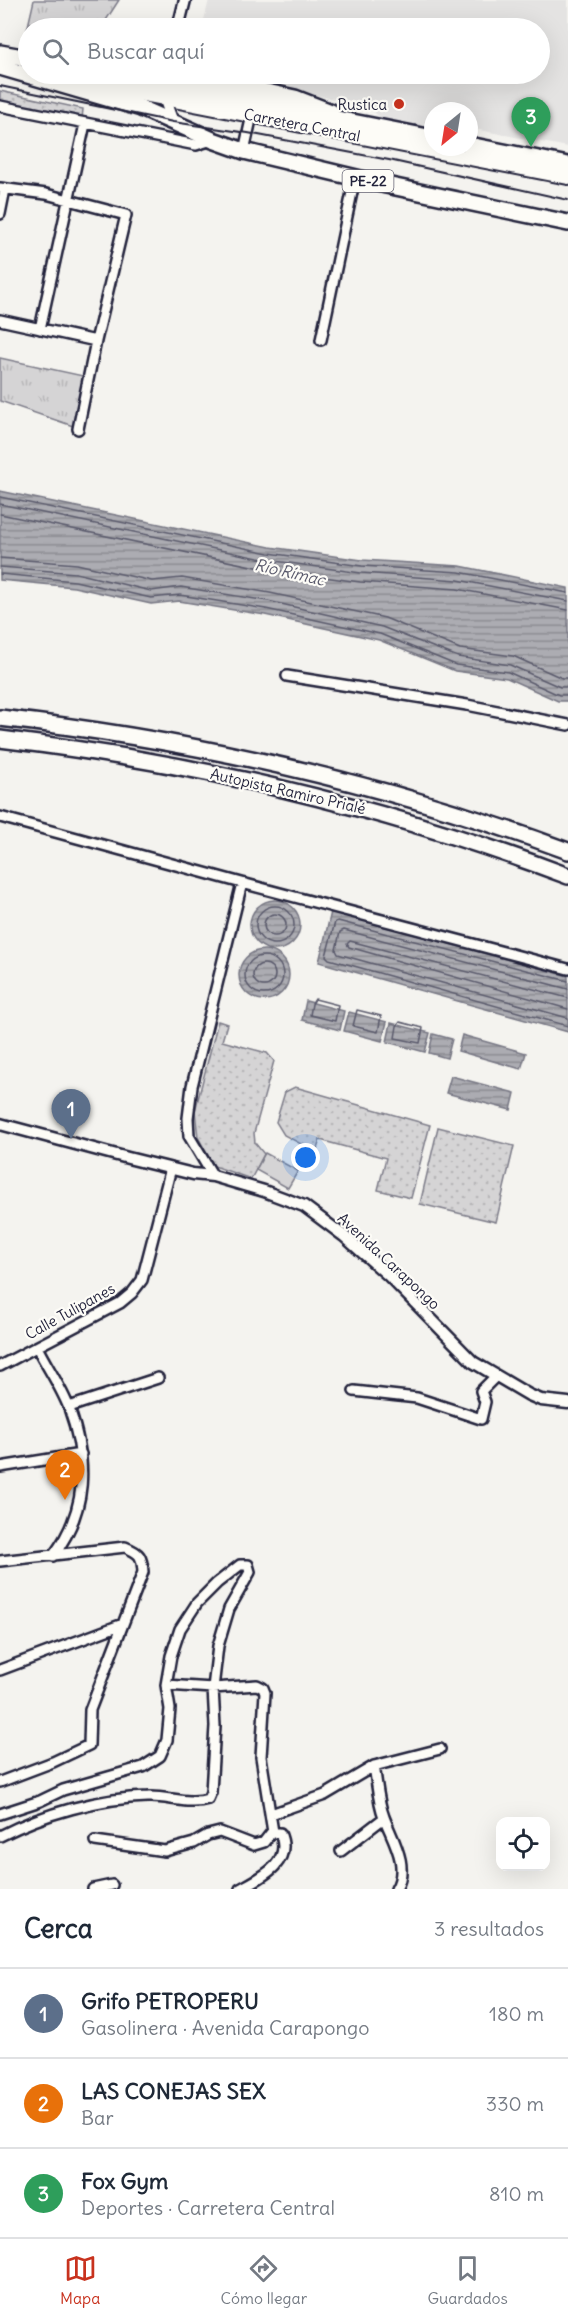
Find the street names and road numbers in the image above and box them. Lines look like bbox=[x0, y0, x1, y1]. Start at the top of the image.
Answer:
street label: Carretera Central bbox=[242, 104, 362, 146]
road number: PE-22 bbox=[342, 170, 394, 192]
street label: Autopista Ramiro Prialé bbox=[208, 764, 368, 818]
street label: Avenida Carapongo bbox=[334, 1209, 444, 1313]
street label: Calle Tulipanes bbox=[22, 1278, 118, 1343]

